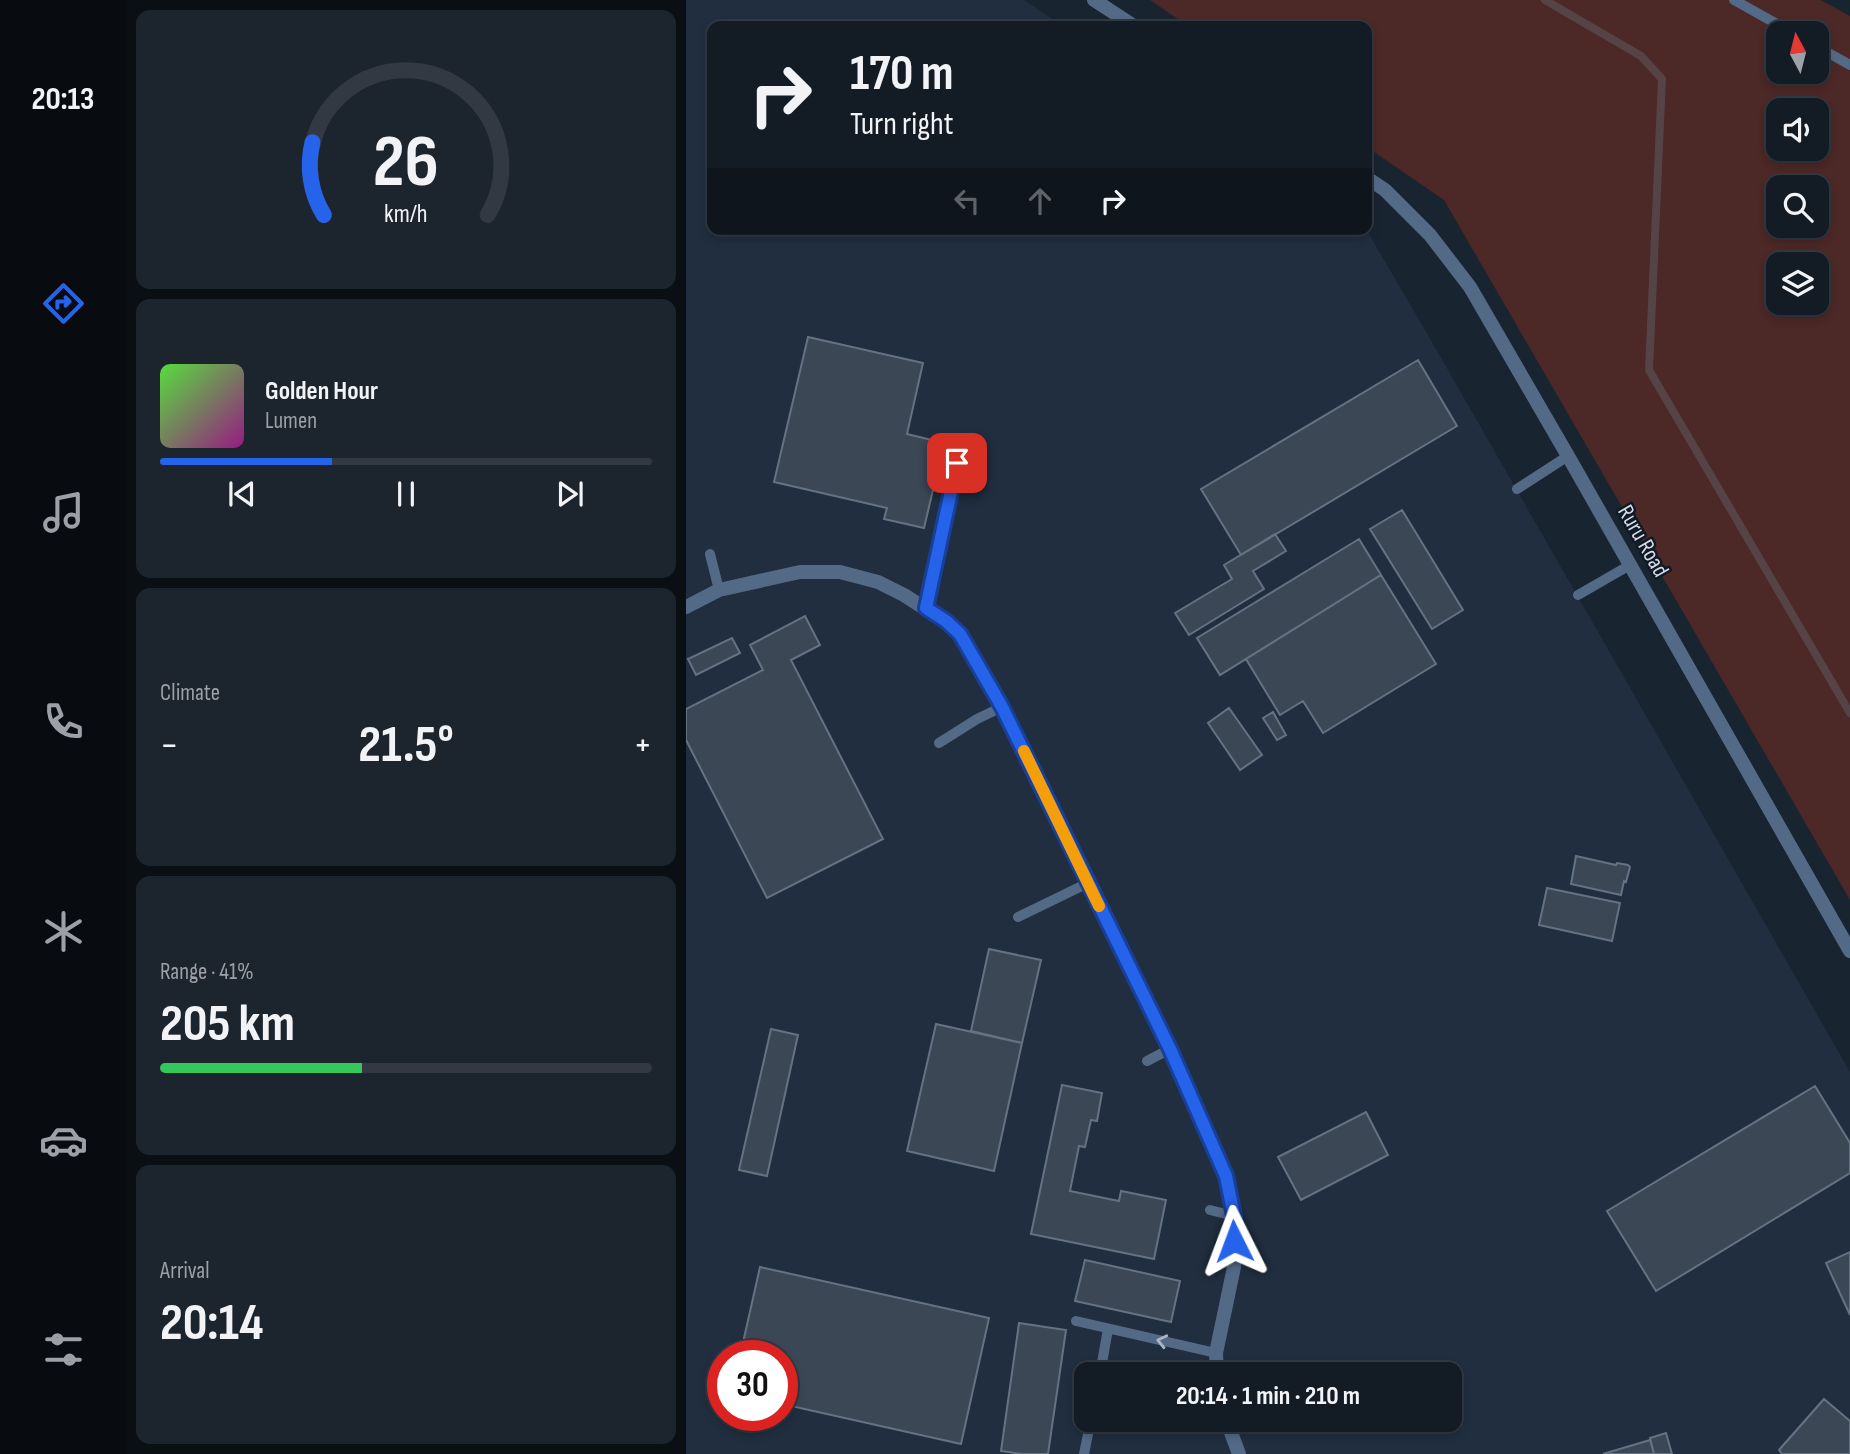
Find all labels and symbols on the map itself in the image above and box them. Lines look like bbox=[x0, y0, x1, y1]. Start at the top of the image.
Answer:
north arrow bbox=[1766, 21, 1829, 84]
pin bbox=[927, 433, 987, 493]
street label: Ruru Road bbox=[1611, 500, 1675, 582]
position arrow bbox=[1197, 1204, 1271, 1278]
one-way arrow bbox=[1156, 1335, 1168, 1349]
speed limit sign: 30 bbox=[707, 1340, 798, 1431]

